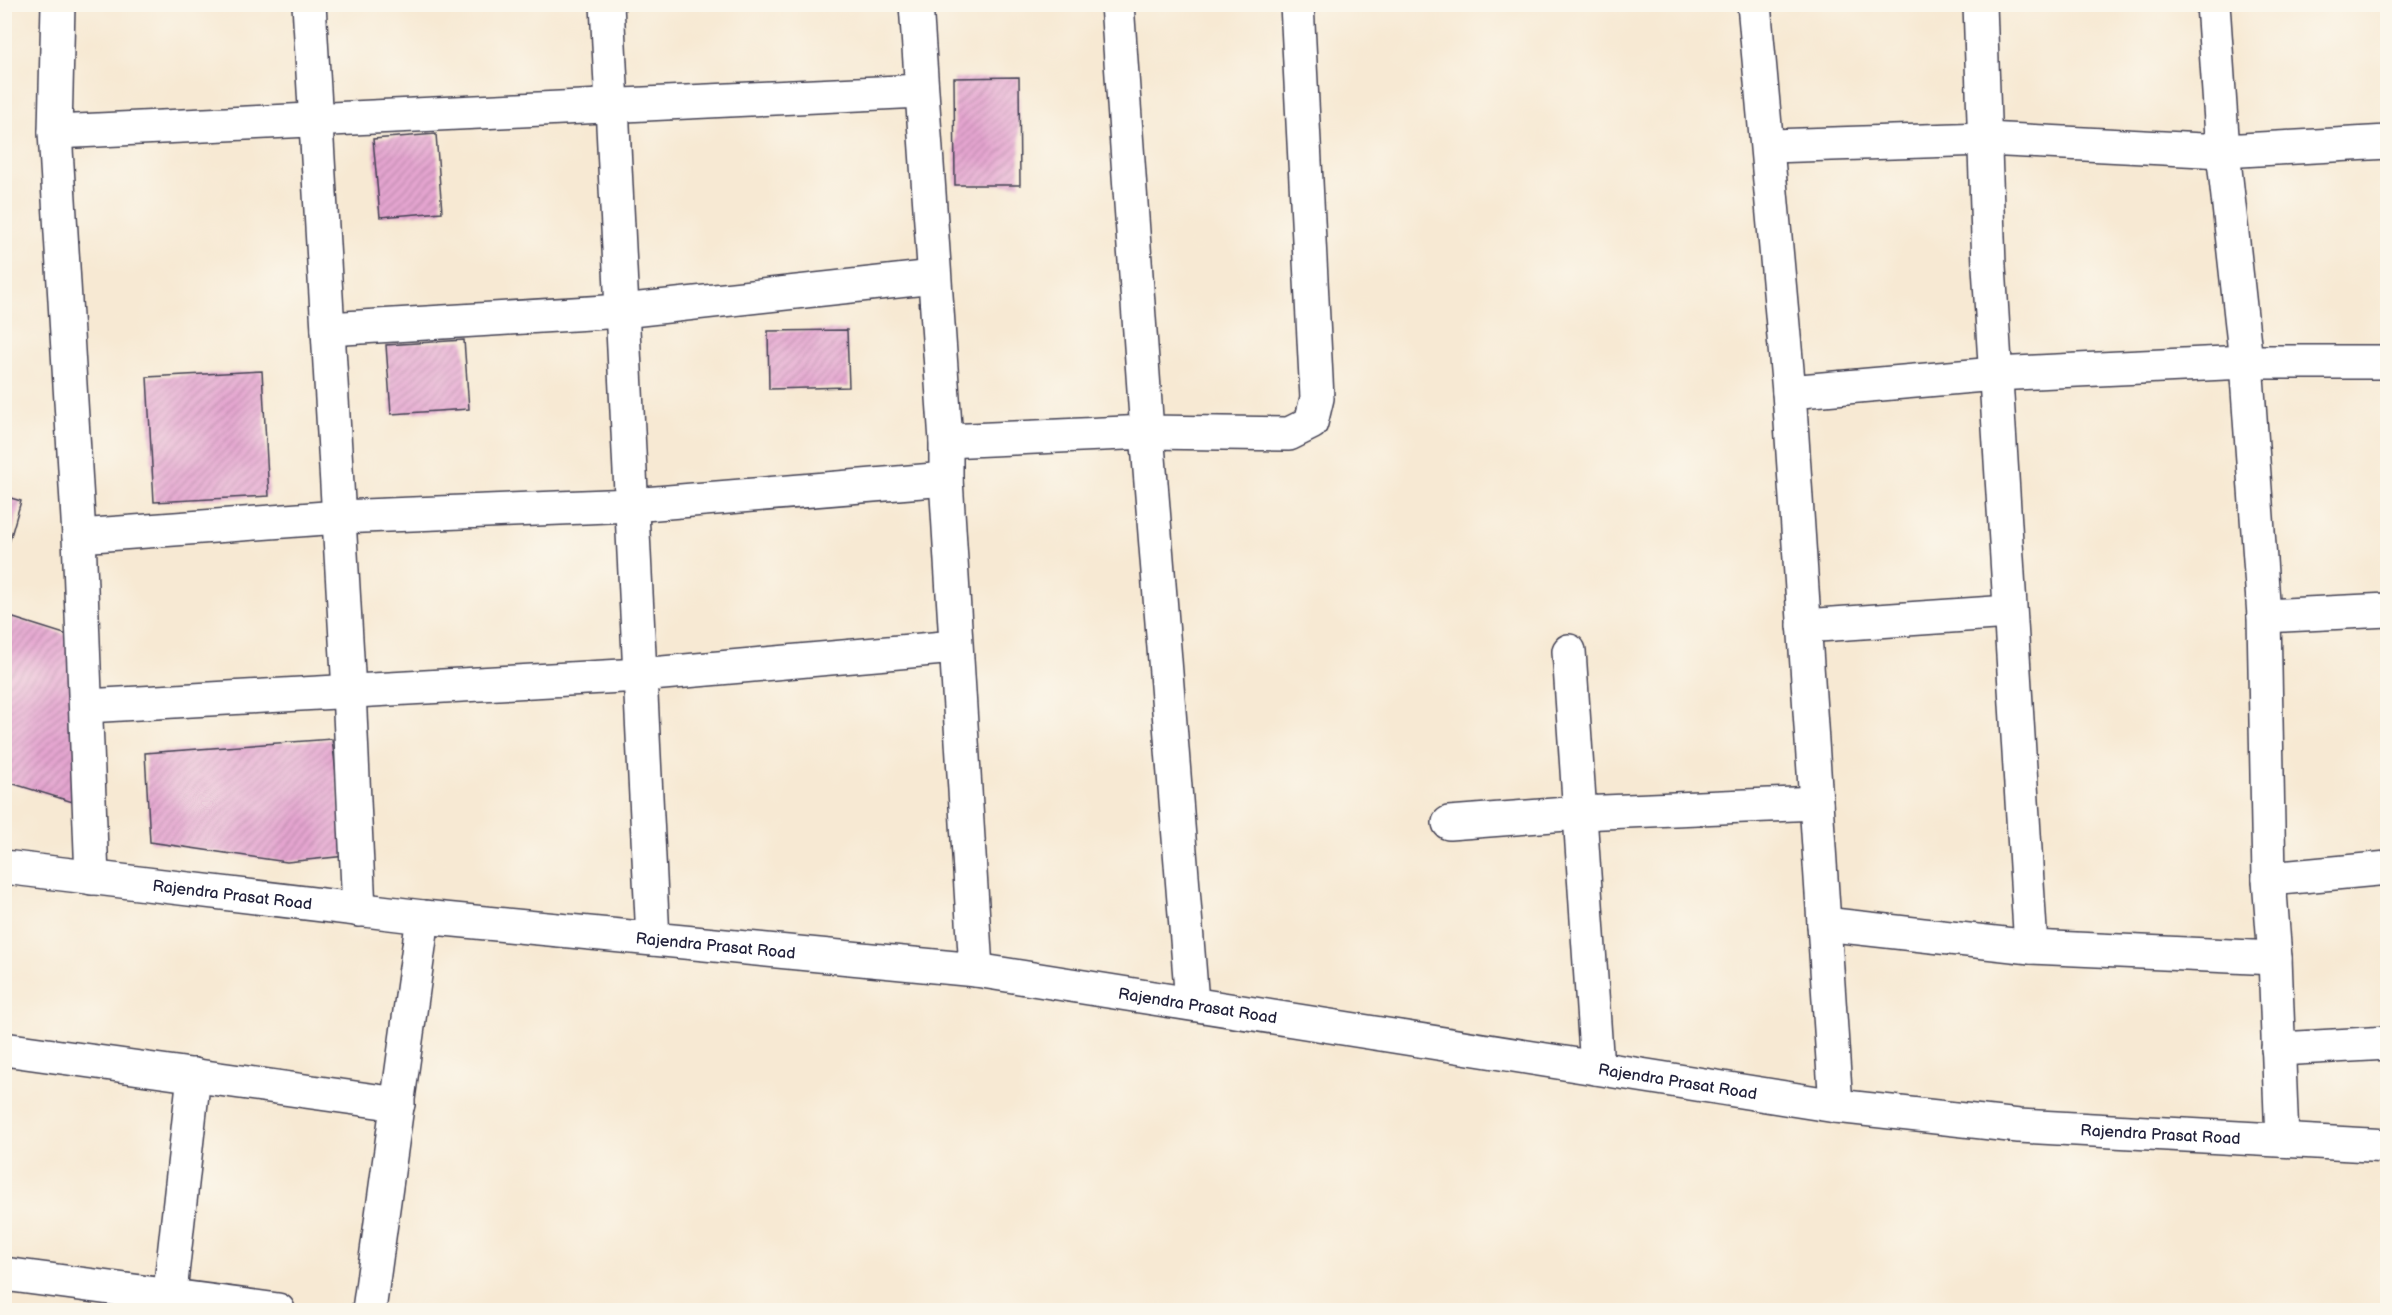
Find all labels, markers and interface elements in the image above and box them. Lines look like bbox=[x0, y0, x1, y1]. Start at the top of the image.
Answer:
street label: Rajendra Prasat Road bbox=[151, 877, 313, 915]
street label: Rajendra Prasat Road bbox=[635, 929, 796, 964]
street label: Rajendra Prasat Road bbox=[1117, 985, 1278, 1028]
street label: Rajendra Prasat Road bbox=[1597, 1061, 1758, 1104]
street label: Rajendra Prasat Road bbox=[2080, 1121, 2241, 1149]

